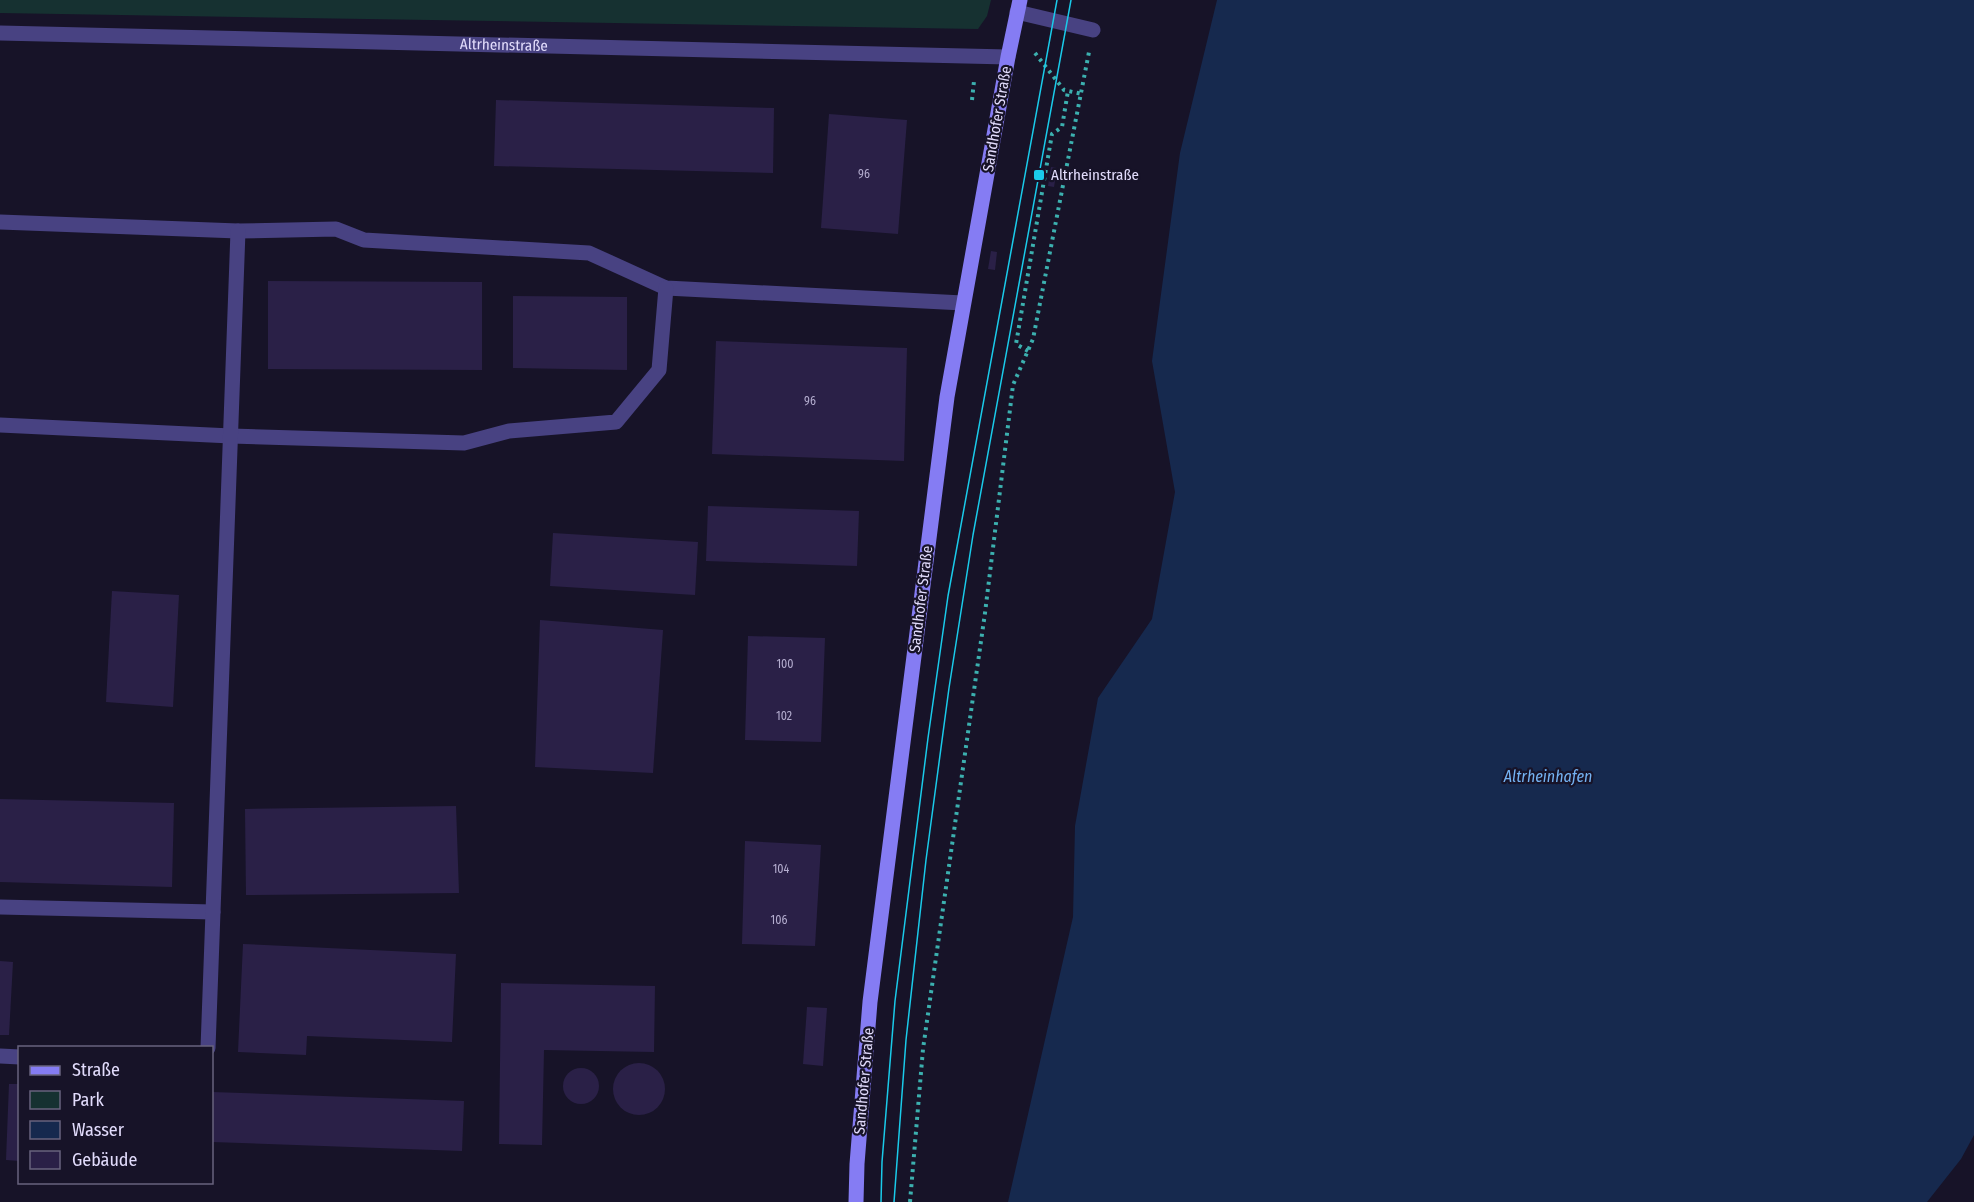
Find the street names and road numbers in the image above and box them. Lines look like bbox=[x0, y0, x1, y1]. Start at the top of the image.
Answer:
street label: Altrheinstraße bbox=[460, 35, 548, 55]
street label: Sandhofer Straße bbox=[979, 65, 1015, 173]
street label: Sandhofer Straße bbox=[906, 545, 936, 653]
street label: Sandhofer Straße bbox=[850, 1027, 878, 1135]

